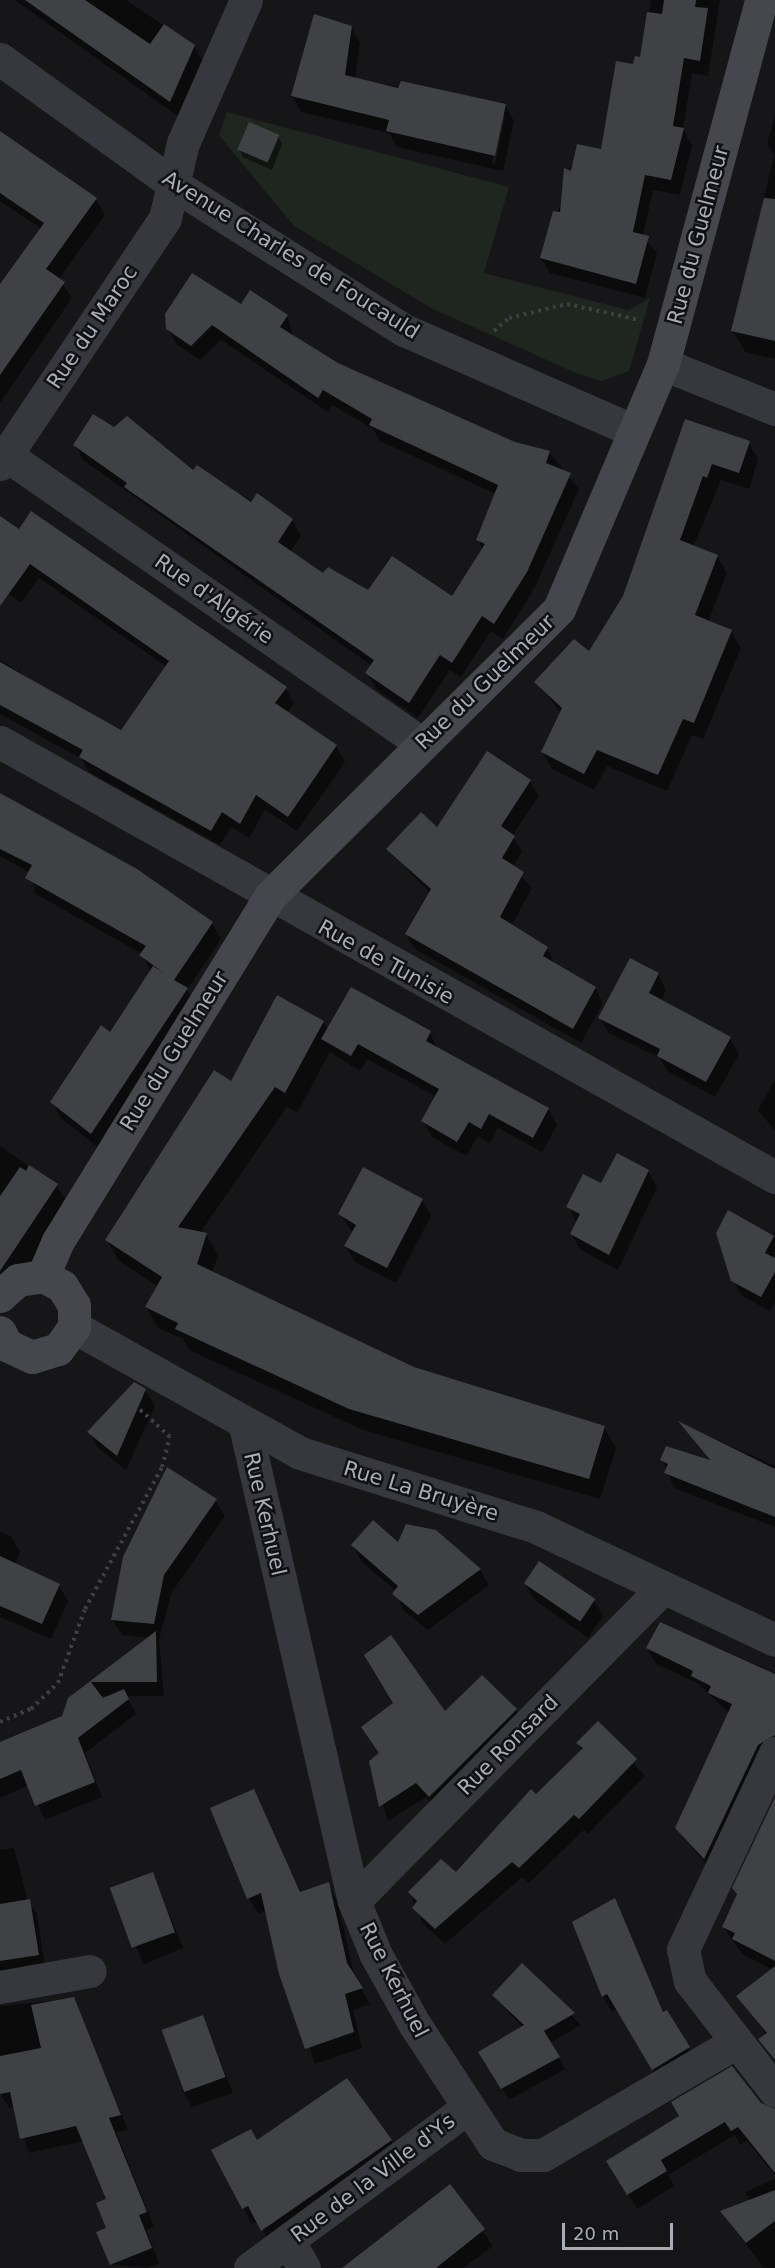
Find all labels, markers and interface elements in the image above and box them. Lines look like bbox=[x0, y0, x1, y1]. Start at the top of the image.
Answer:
street label: Rue du Guelmeur bbox=[662, 143, 734, 327]
street label: Avenue Charles de Foucauld bbox=[158, 165, 424, 345]
street label: Rue du Maroc bbox=[41, 261, 143, 393]
street label: Rue d'Algérie bbox=[150, 549, 278, 649]
street label: Rue du Guelmeur bbox=[410, 609, 560, 755]
street label: Rue de Tunisie bbox=[314, 914, 458, 1010]
street label: Rue du Guelmeur bbox=[115, 967, 233, 1135]
street label: Rue Kerhuel bbox=[239, 1450, 291, 1578]
street label: Rue La Bruyère bbox=[341, 1455, 501, 1527]
street label: Rue Ronsard bbox=[453, 1690, 563, 1800]
street label: Rue Kerhuel bbox=[354, 1918, 434, 2042]
street label: Rue de la Ville d'Ys bbox=[286, 2108, 460, 2248]
scale bar bbox=[565, 2211, 676, 2249]
text: 20 m bbox=[573, 2223, 619, 2244]

